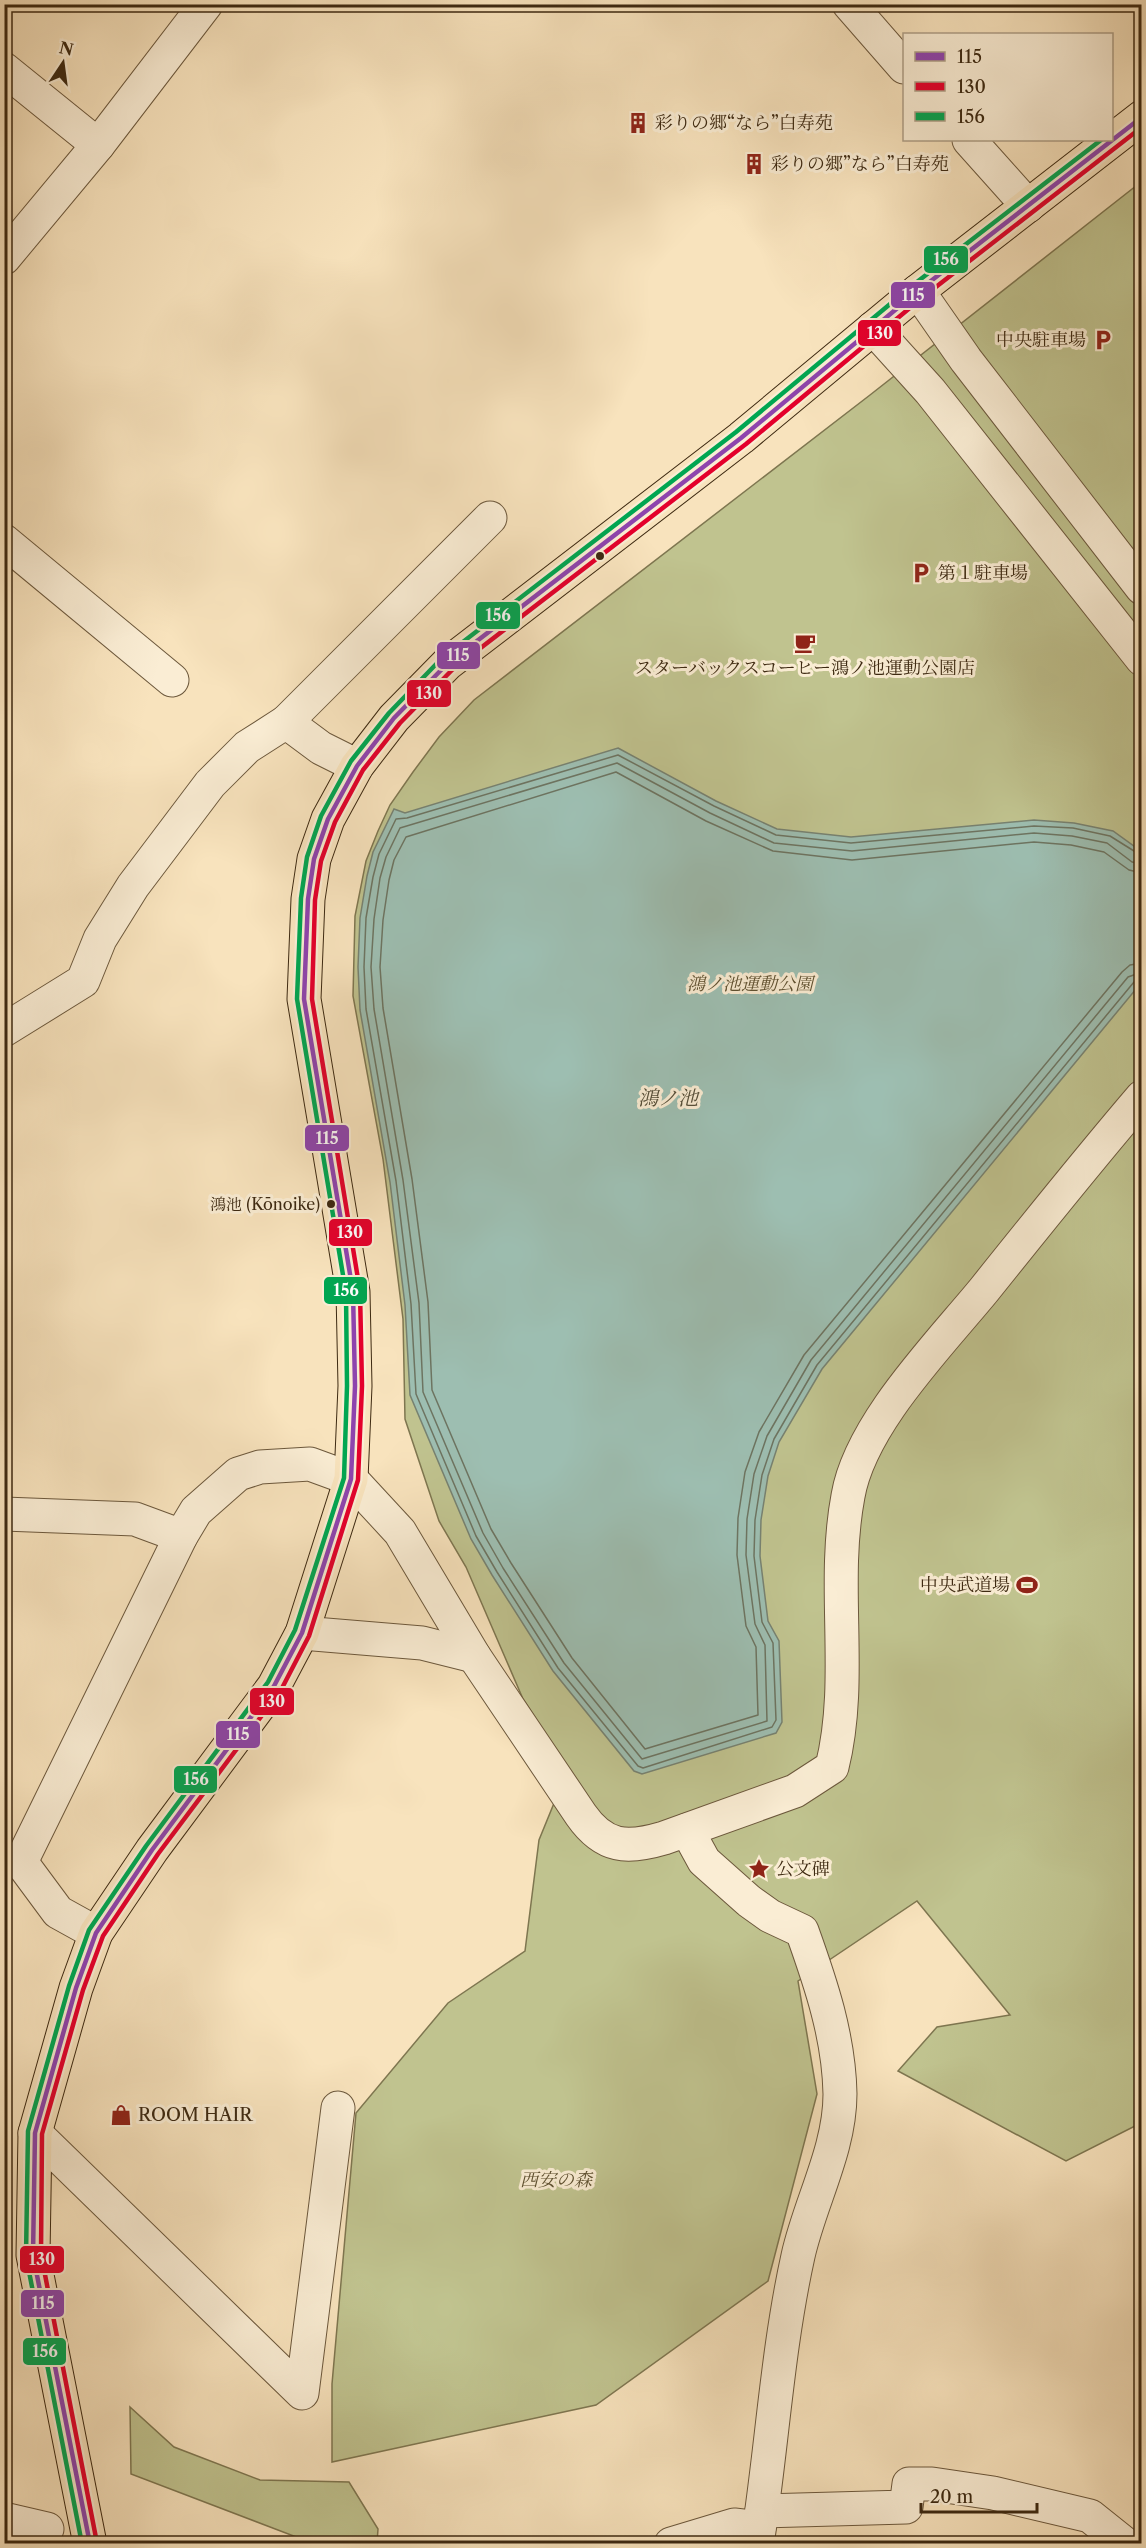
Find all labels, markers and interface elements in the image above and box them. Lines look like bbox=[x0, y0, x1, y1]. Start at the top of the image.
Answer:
north arrow bbox=[33, 33, 93, 93]
legend bbox=[903, 33, 1113, 141]
text: N bbox=[57, 37, 75, 60]
text: 115 bbox=[957, 46, 982, 68]
text: 130 bbox=[957, 76, 986, 98]
text: 156 bbox=[957, 106, 985, 128]
building icon: 彩りの郷“なら”白寿苑 bbox=[626, 111, 650, 135]
place label: 彩りの郷“なら”白寿苑 bbox=[655, 112, 833, 134]
building icon: 彩りの郷”なら”白寿苑 bbox=[742, 152, 766, 176]
place label: 彩りの郷”なら”白寿苑 bbox=[771, 153, 949, 175]
line badge: 156 bbox=[923, 245, 969, 274]
text: 156 bbox=[933, 249, 959, 269]
line badge: 115 bbox=[890, 281, 936, 309]
text: 115 bbox=[901, 285, 925, 305]
line badge: 130 bbox=[857, 319, 902, 347]
text: 130 bbox=[867, 323, 893, 343]
parking icon: 中央駐車場 bbox=[1091, 328, 1115, 352]
place label: 中央駐車場 bbox=[996, 329, 1086, 351]
unlabelled marker bbox=[594, 550, 606, 562]
parking icon: 第１駐車場 bbox=[909, 561, 933, 585]
place label: 第１駐車場 bbox=[938, 562, 1028, 584]
line badge: 156 bbox=[475, 601, 521, 630]
text: 156 bbox=[485, 605, 511, 625]
cafe icon: スターバックスコーヒー鴻ノ池運動公園店 bbox=[793, 631, 817, 655]
line badge: 115 bbox=[436, 641, 481, 670]
text: 115 bbox=[446, 645, 470, 665]
place label: スターバックスコーヒー鴻ノ池運動公園店 bbox=[635, 657, 975, 679]
line badge: 130 bbox=[406, 679, 452, 708]
text: 130 bbox=[416, 683, 442, 703]
park label: 鴻ノ池運動公園 bbox=[687, 973, 816, 995]
water label: 鴻ノ池 bbox=[638, 1086, 700, 1110]
line badge: 115 bbox=[304, 1124, 350, 1152]
text: 115 bbox=[315, 1128, 339, 1148]
place label: 鴻池 (Kōnoike) bbox=[210, 1194, 320, 1214]
marker: 鴻池 (Kōnoike) bbox=[325, 1198, 337, 1210]
line badge: 130 bbox=[328, 1218, 373, 1247]
text: 130 bbox=[337, 1222, 363, 1242]
line badge: 156 bbox=[323, 1276, 368, 1305]
text: 156 bbox=[333, 1280, 359, 1300]
sports icon: 中央武道場 bbox=[1015, 1573, 1039, 1597]
place label: 中央武道場 bbox=[920, 1574, 1010, 1596]
line badge: 130 bbox=[249, 1687, 295, 1716]
text: 130 bbox=[259, 1691, 285, 1711]
line badge: 115 bbox=[215, 1720, 261, 1749]
text: 115 bbox=[226, 1724, 250, 1744]
line badge: 156 bbox=[173, 1765, 218, 1794]
text: 156 bbox=[183, 1769, 209, 1789]
place icon: 公文碑 bbox=[747, 1857, 771, 1881]
place label: 公文碑 bbox=[776, 1858, 830, 1880]
shop icon: ROOM HAIR bbox=[109, 2103, 133, 2127]
place label: ROOM HAIR bbox=[138, 2104, 253, 2126]
park label: 西安の森 bbox=[520, 2169, 594, 2191]
line badge: 130 bbox=[19, 2245, 65, 2274]
text: 130 bbox=[29, 2249, 55, 2269]
line badge: 115 bbox=[20, 2289, 65, 2318]
text: 115 bbox=[31, 2293, 55, 2313]
line badge: 156 bbox=[22, 2337, 67, 2366]
text: 156 bbox=[32, 2341, 58, 2361]
scale bar bbox=[921, 2476, 1036, 2514]
text: 20 m bbox=[930, 2486, 974, 2508]

